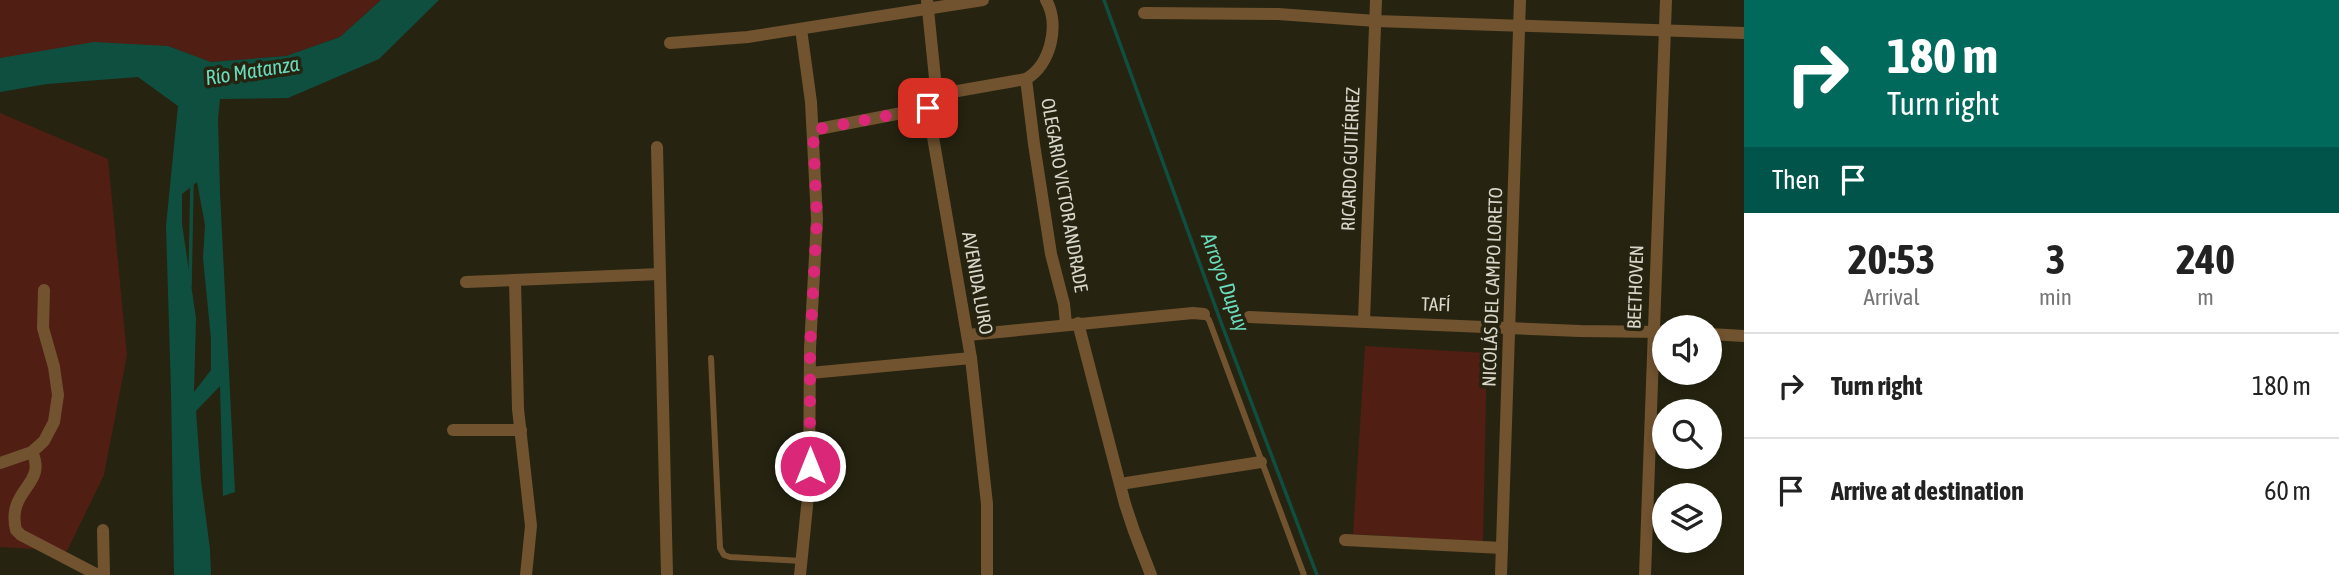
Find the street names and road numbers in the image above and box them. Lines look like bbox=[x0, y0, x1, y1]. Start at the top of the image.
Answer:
street label: RICARDO GUTIÉRREZ bbox=[1336, 86, 1364, 231]
street label: OLEGARIO VICTOR ANDRADE bbox=[1037, 96, 1093, 294]
street label: NICOLÁS DEL CAMPO LORETO bbox=[1478, 187, 1506, 387]
street label: AVENIDA LURO bbox=[958, 230, 998, 336]
street label: BEETHOVEN bbox=[1623, 245, 1647, 329]
street label: TAFÍ bbox=[1421, 292, 1451, 316]

